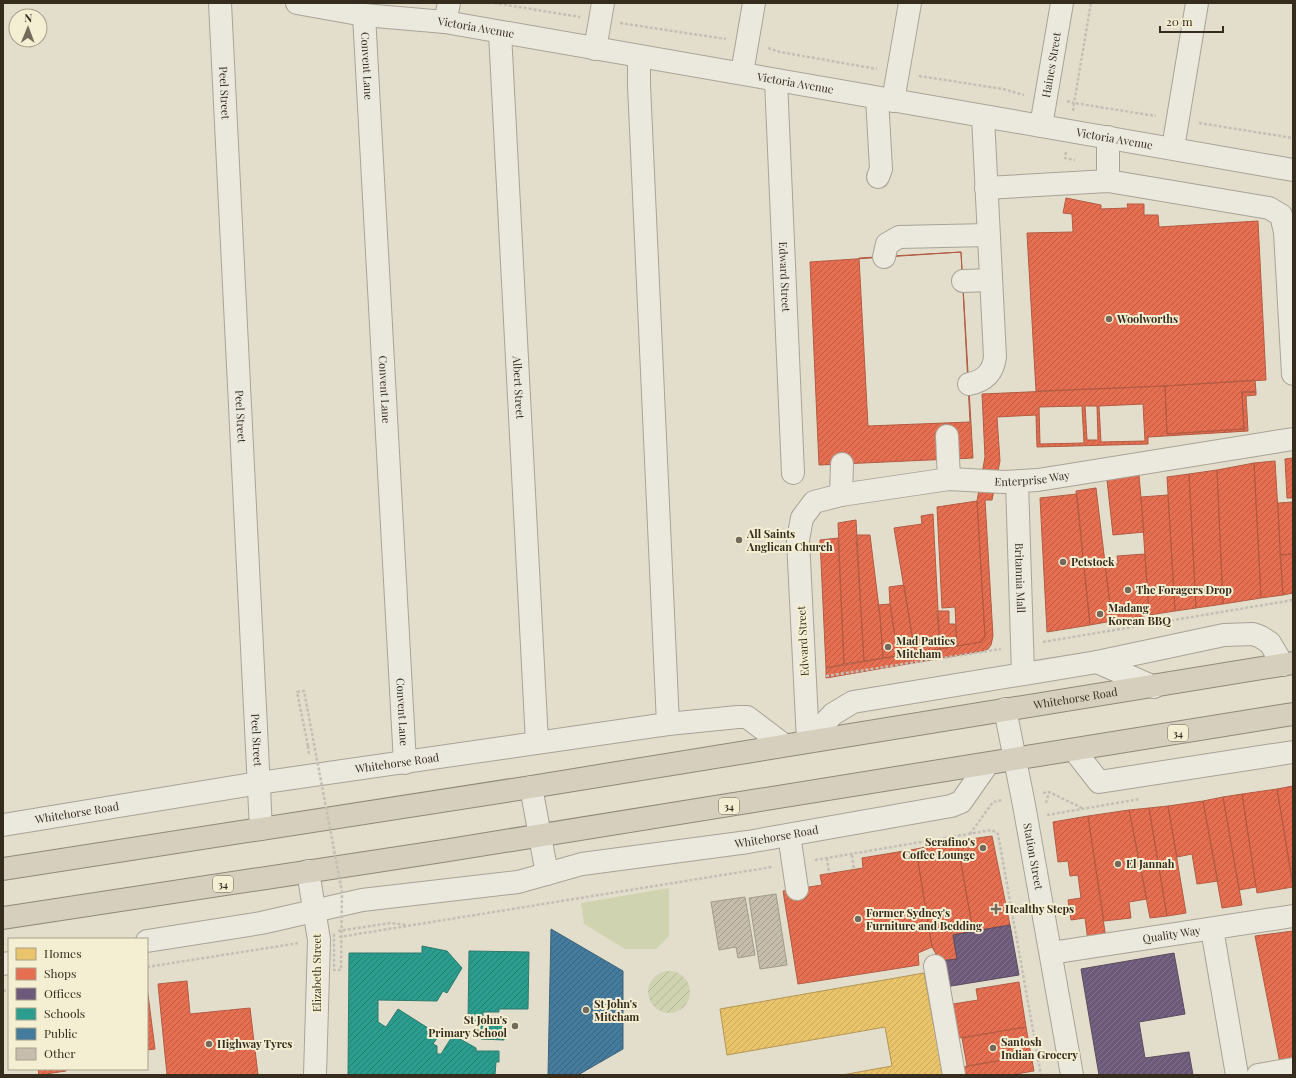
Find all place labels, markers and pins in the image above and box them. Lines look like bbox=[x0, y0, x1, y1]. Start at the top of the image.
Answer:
place label: Woolworths bbox=[1116, 311, 1178, 326]
marker: Woolworths bbox=[1104, 314, 1114, 324]
place label: All Saints Anglican Church bbox=[746, 526, 833, 554]
marker: All Saints Anglican Church bbox=[734, 535, 744, 545]
place label: Petstock bbox=[1071, 554, 1115, 569]
marker: Petstock bbox=[1058, 557, 1068, 567]
place label: The Foragers Drop bbox=[1136, 582, 1232, 597]
marker: The Foragers Drop bbox=[1123, 585, 1133, 595]
place label: Madang Korean BBQ bbox=[1108, 600, 1171, 628]
marker: Madang Korean BBQ bbox=[1095, 609, 1105, 619]
place label: Mad Patties Mitcham bbox=[896, 633, 955, 661]
marker: Mad Patties Mitcham bbox=[883, 642, 893, 652]
place label: Serafino's Coffee Lounge bbox=[902, 834, 975, 862]
marker: Serafino's Coffee Lounge bbox=[978, 843, 988, 853]
place label: El Jannah bbox=[1126, 856, 1175, 871]
marker: El Jannah bbox=[1113, 859, 1123, 869]
place label: Healthy Steps bbox=[1005, 901, 1074, 916]
marker: Healthy Steps bbox=[990, 903, 1002, 915]
place label: Former Sydney's Furniture and Bedding bbox=[866, 905, 983, 933]
marker: Former Sydney's Furniture and Bedding bbox=[853, 914, 863, 924]
place label: St John's Mitcham bbox=[594, 996, 639, 1024]
marker: St John's Mitcham bbox=[581, 1005, 591, 1015]
place label: St John's Primary School bbox=[428, 1012, 508, 1040]
marker: St John's Primary School bbox=[510, 1021, 520, 1031]
place label: Santosh Indian Grocery bbox=[1001, 1034, 1078, 1062]
place label: Highway Tyres bbox=[217, 1036, 292, 1051]
marker: Highway Tyres bbox=[204, 1039, 214, 1049]
marker: Santosh Indian Grocery bbox=[988, 1043, 998, 1053]

